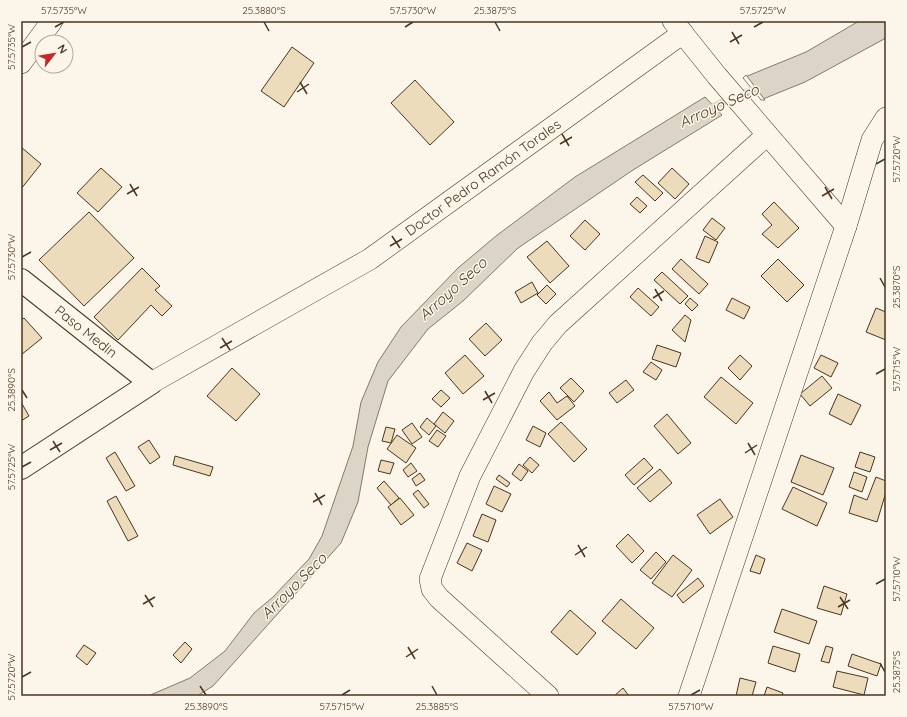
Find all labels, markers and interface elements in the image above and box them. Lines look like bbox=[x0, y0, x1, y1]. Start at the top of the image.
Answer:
text: 57.5735°W bbox=[41, 4, 87, 17]
text: 25.3880°S bbox=[242, 4, 286, 17]
text: 57.5730°W bbox=[390, 4, 437, 17]
text: 25.3875°S bbox=[474, 4, 517, 17]
text: 57.5725°W bbox=[740, 4, 786, 17]
text: 57.5735°W bbox=[5, 24, 18, 70]
north arrow bbox=[34, 34, 74, 74]
text: N bbox=[54, 42, 71, 56]
water label: Arroyo Seco bbox=[676, 79, 762, 132]
street label: Doctor Pedro Ramón Torales bbox=[401, 115, 564, 240]
text: 57.5720°W bbox=[890, 135, 903, 182]
text: 57.5730°W bbox=[5, 233, 18, 280]
water label: Arroyo Seco bbox=[415, 252, 491, 324]
text: 25.3870°S bbox=[890, 265, 903, 308]
street label: Paso Medin bbox=[51, 301, 121, 362]
text: 57.5715°W bbox=[890, 346, 903, 391]
text: 25.3890°S bbox=[5, 368, 18, 412]
text: 57.5725°W bbox=[5, 444, 18, 490]
water label: Arroyo Seco bbox=[257, 548, 331, 623]
text: 57.5710°W bbox=[890, 556, 903, 602]
text: 25.3875°S bbox=[890, 650, 903, 693]
text: 57.5720°W bbox=[5, 653, 18, 700]
text: 25.3890°S bbox=[184, 700, 228, 713]
text: 57.5715°W bbox=[320, 700, 365, 713]
text: 25.3885°S bbox=[416, 700, 459, 713]
text: 57.5710°W bbox=[668, 700, 714, 713]

